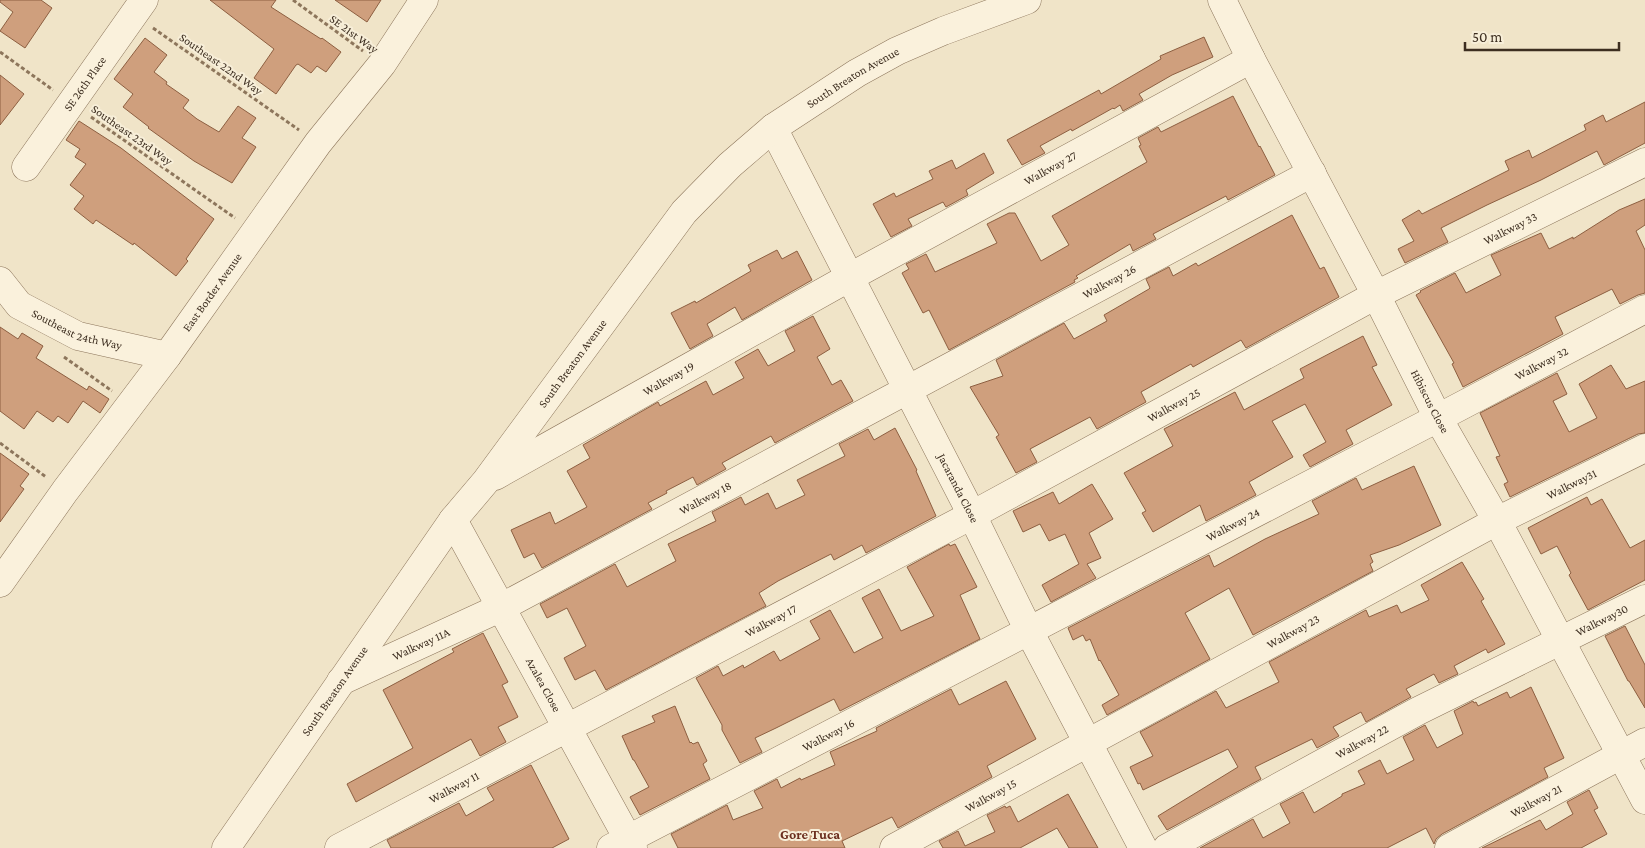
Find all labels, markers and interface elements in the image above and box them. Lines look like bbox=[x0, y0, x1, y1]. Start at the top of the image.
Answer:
street label: SE 21st Way bbox=[327, 12, 381, 57]
scale bar bbox=[1465, 20, 1619, 52]
text: 50 m bbox=[1472, 29, 1502, 45]
street label: Southeast 22nd Way bbox=[177, 30, 266, 98]
street label: South Breaton Avenue bbox=[804, 44, 902, 111]
street label: SE 26th Place bbox=[61, 54, 109, 114]
street label: Southeast 23rd Way bbox=[89, 102, 176, 168]
street label: Walkway 27 bbox=[1022, 148, 1080, 188]
street label: Walkway 33 bbox=[1481, 209, 1540, 248]
street label: East Border Avenue bbox=[180, 250, 245, 334]
street label: Walkway 26 bbox=[1080, 262, 1138, 302]
street label: Southeast 24th Way bbox=[29, 306, 124, 353]
street label: South Breaton Avenue bbox=[536, 317, 610, 410]
street label: Walkway 32 bbox=[1512, 344, 1571, 383]
street label: Walkway 19 bbox=[640, 359, 697, 399]
street label: Hibiscus Close bbox=[1408, 367, 1452, 436]
street label: Walkway 25 bbox=[1145, 385, 1203, 425]
street label: Jacaranda Close bbox=[934, 450, 982, 525]
street label: Walkway31 bbox=[1544, 466, 1599, 502]
street label: Walkway 18 bbox=[677, 478, 734, 518]
street label: Walkway 24 bbox=[1204, 505, 1262, 544]
street label: Walkway 17 bbox=[743, 601, 799, 640]
street label: Walkway30 bbox=[1573, 601, 1631, 639]
street label: Walkway 23 bbox=[1264, 611, 1322, 652]
street label: Walkway 11A bbox=[390, 625, 452, 663]
street label: South Breaton Avenue bbox=[299, 643, 371, 739]
street label: Azalea Close bbox=[523, 655, 564, 714]
street label: Walkway 16 bbox=[800, 716, 857, 754]
street label: Walkway 22 bbox=[1333, 721, 1391, 762]
street label: Walkway 11 bbox=[427, 769, 482, 806]
street label: Walkway 15 bbox=[963, 776, 1019, 815]
street label: Walkway 21 bbox=[1508, 781, 1564, 820]
district label: Gore Tuca bbox=[780, 826, 840, 842]

